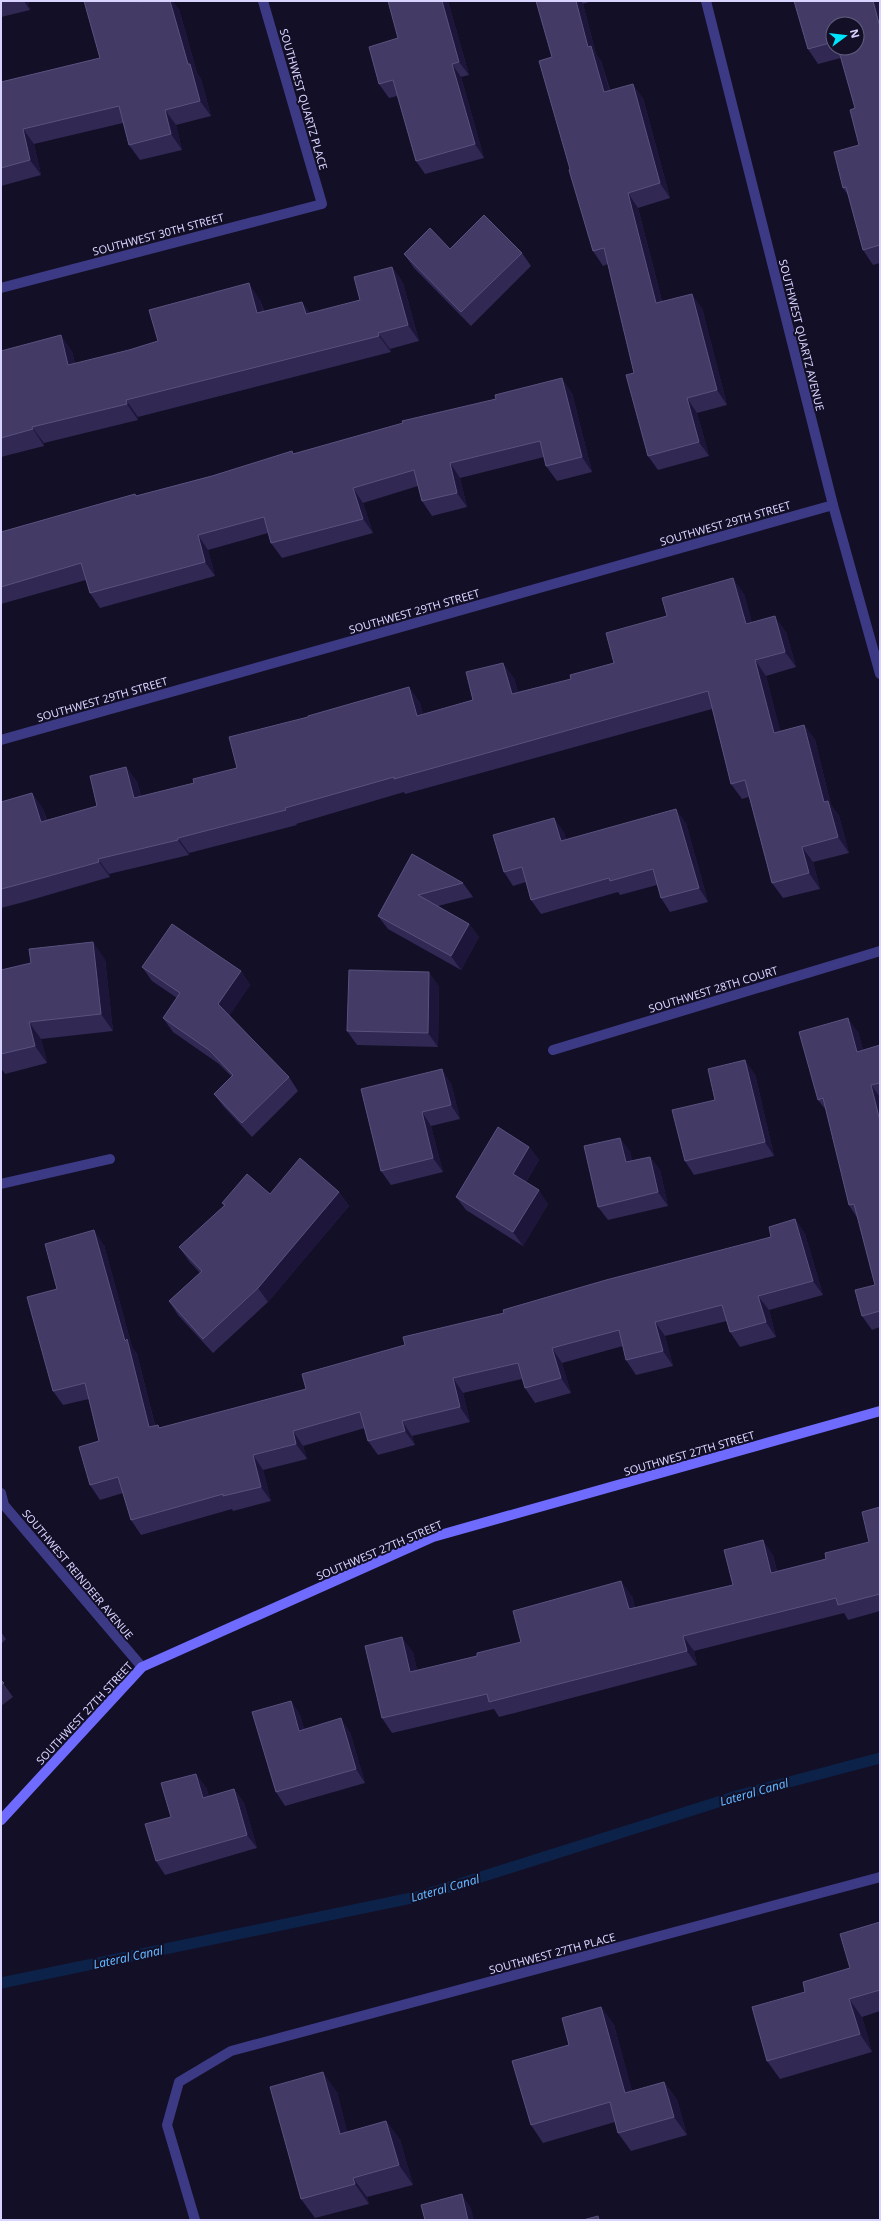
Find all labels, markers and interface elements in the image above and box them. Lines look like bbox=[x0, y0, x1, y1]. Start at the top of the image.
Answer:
north arrow bbox=[825, 16, 865, 56]
street label: SOUTHWEST QUARTZ PLACE bbox=[277, 27, 331, 171]
text: N bbox=[847, 27, 864, 40]
street label: SOUTHWEST 30TH STREET bbox=[91, 209, 225, 259]
street label: SOUTHWEST QUARTZ AVENUE bbox=[776, 258, 828, 412]
street label: SOUTHWEST 29TH STREET bbox=[658, 497, 792, 549]
street label: SOUTHWEST 29TH STREET bbox=[347, 585, 481, 637]
street label: SOUTHWEST 29TH STREET bbox=[35, 673, 169, 725]
street label: SOUTHWEST 28TH COURT bbox=[647, 962, 779, 1016]
street label: SOUTHWEST 27TH STREET bbox=[622, 1427, 756, 1479]
street label: SOUTHWEST REINDEER AVENUE bbox=[19, 1506, 137, 1642]
street label: SOUTHWEST 27TH STREET bbox=[314, 1517, 444, 1583]
street label: SOUTHWEST 27TH STREET bbox=[32, 1658, 136, 1768]
water label: Lateral Canal bbox=[718, 1774, 791, 1810]
water label: Lateral Canal bbox=[409, 1870, 482, 1906]
street label: SOUTHWEST 27TH PLACE bbox=[487, 1929, 617, 1977]
water label: Lateral Canal bbox=[92, 1941, 165, 1973]

